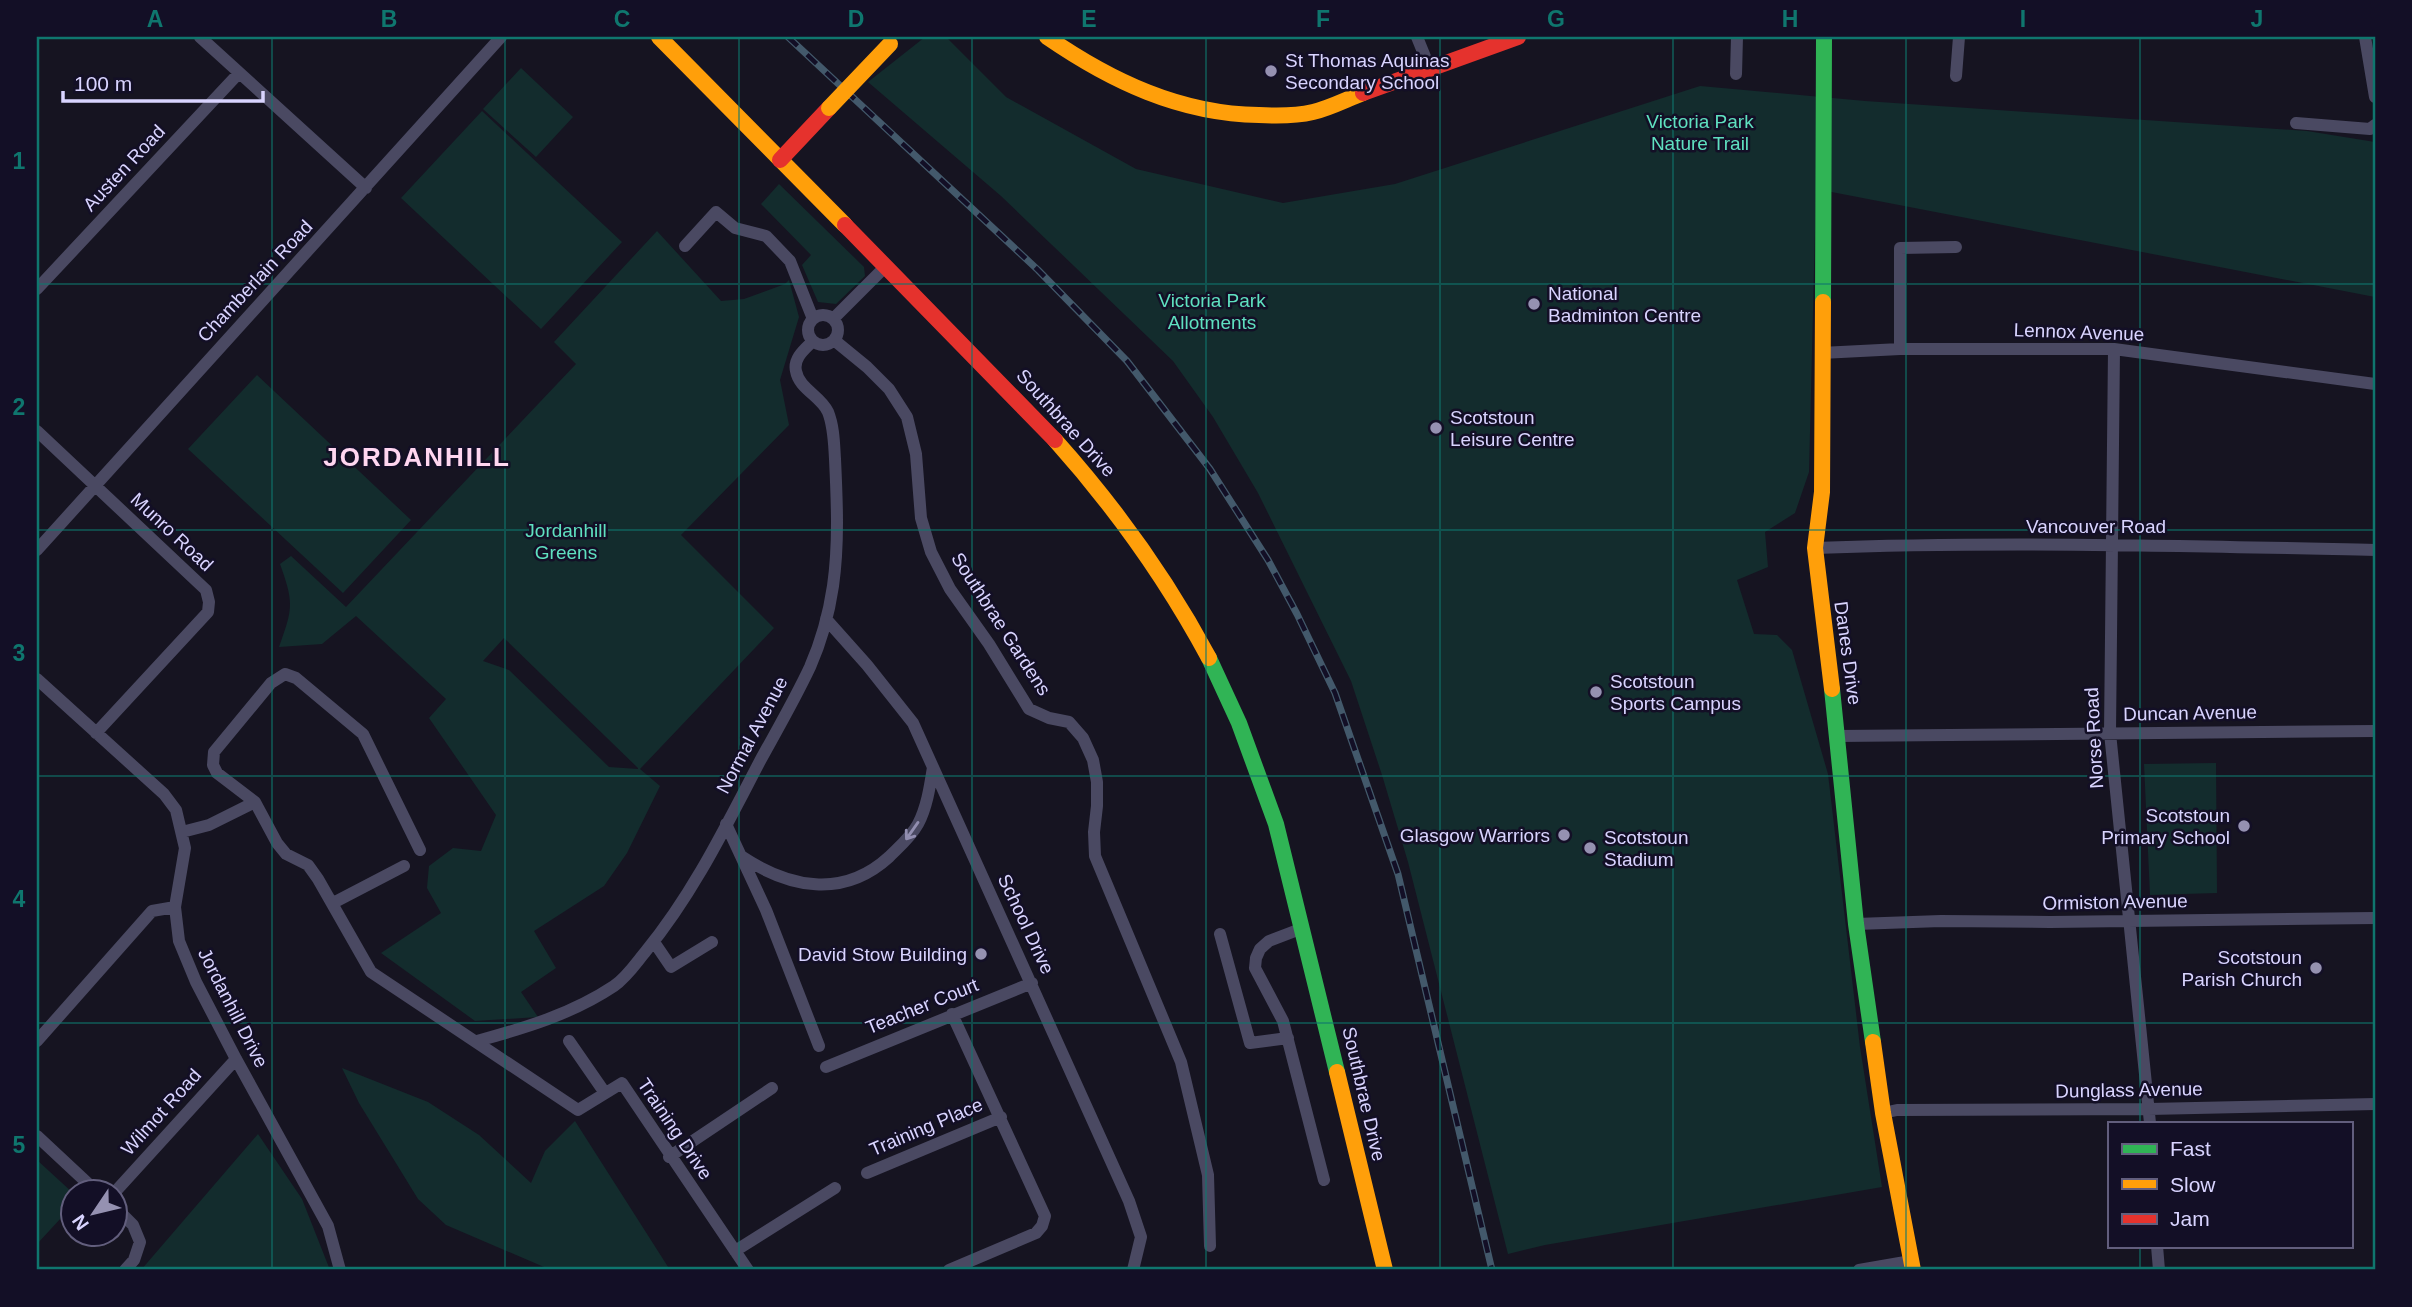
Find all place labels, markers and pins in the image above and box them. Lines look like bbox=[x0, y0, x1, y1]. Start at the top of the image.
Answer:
place label: St Thomas Aquinas Secondary School bbox=[1285, 50, 1449, 93]
marker: St Thomas Aquinas Secondary School bbox=[1263, 63, 1279, 79]
place label: National Badminton Centre bbox=[1548, 283, 1701, 326]
marker: National Badminton Centre bbox=[1526, 296, 1542, 312]
place label: Scotstoun Leisure Centre bbox=[1450, 407, 1575, 450]
marker: Scotstoun Leisure Centre bbox=[1428, 420, 1444, 436]
place label: Scotstoun Sports Campus bbox=[1610, 671, 1741, 714]
marker: Scotstoun Sports Campus bbox=[1588, 684, 1604, 700]
place label: Scotstoun Primary School bbox=[2101, 805, 2230, 848]
marker: Scotstoun Primary School bbox=[2236, 818, 2252, 834]
place label: Glasgow Warriors bbox=[1400, 825, 1550, 846]
marker: Glasgow Warriors bbox=[1556, 827, 1572, 843]
place label: Scotstoun Stadium bbox=[1604, 827, 1689, 870]
marker: Scotstoun Stadium bbox=[1582, 840, 1598, 856]
place label: David Stow Building bbox=[798, 944, 967, 965]
marker: David Stow Building bbox=[973, 946, 989, 962]
place label: Scotstoun Parish Church bbox=[2182, 947, 2302, 990]
marker: Scotstoun Parish Church bbox=[2308, 960, 2324, 976]

